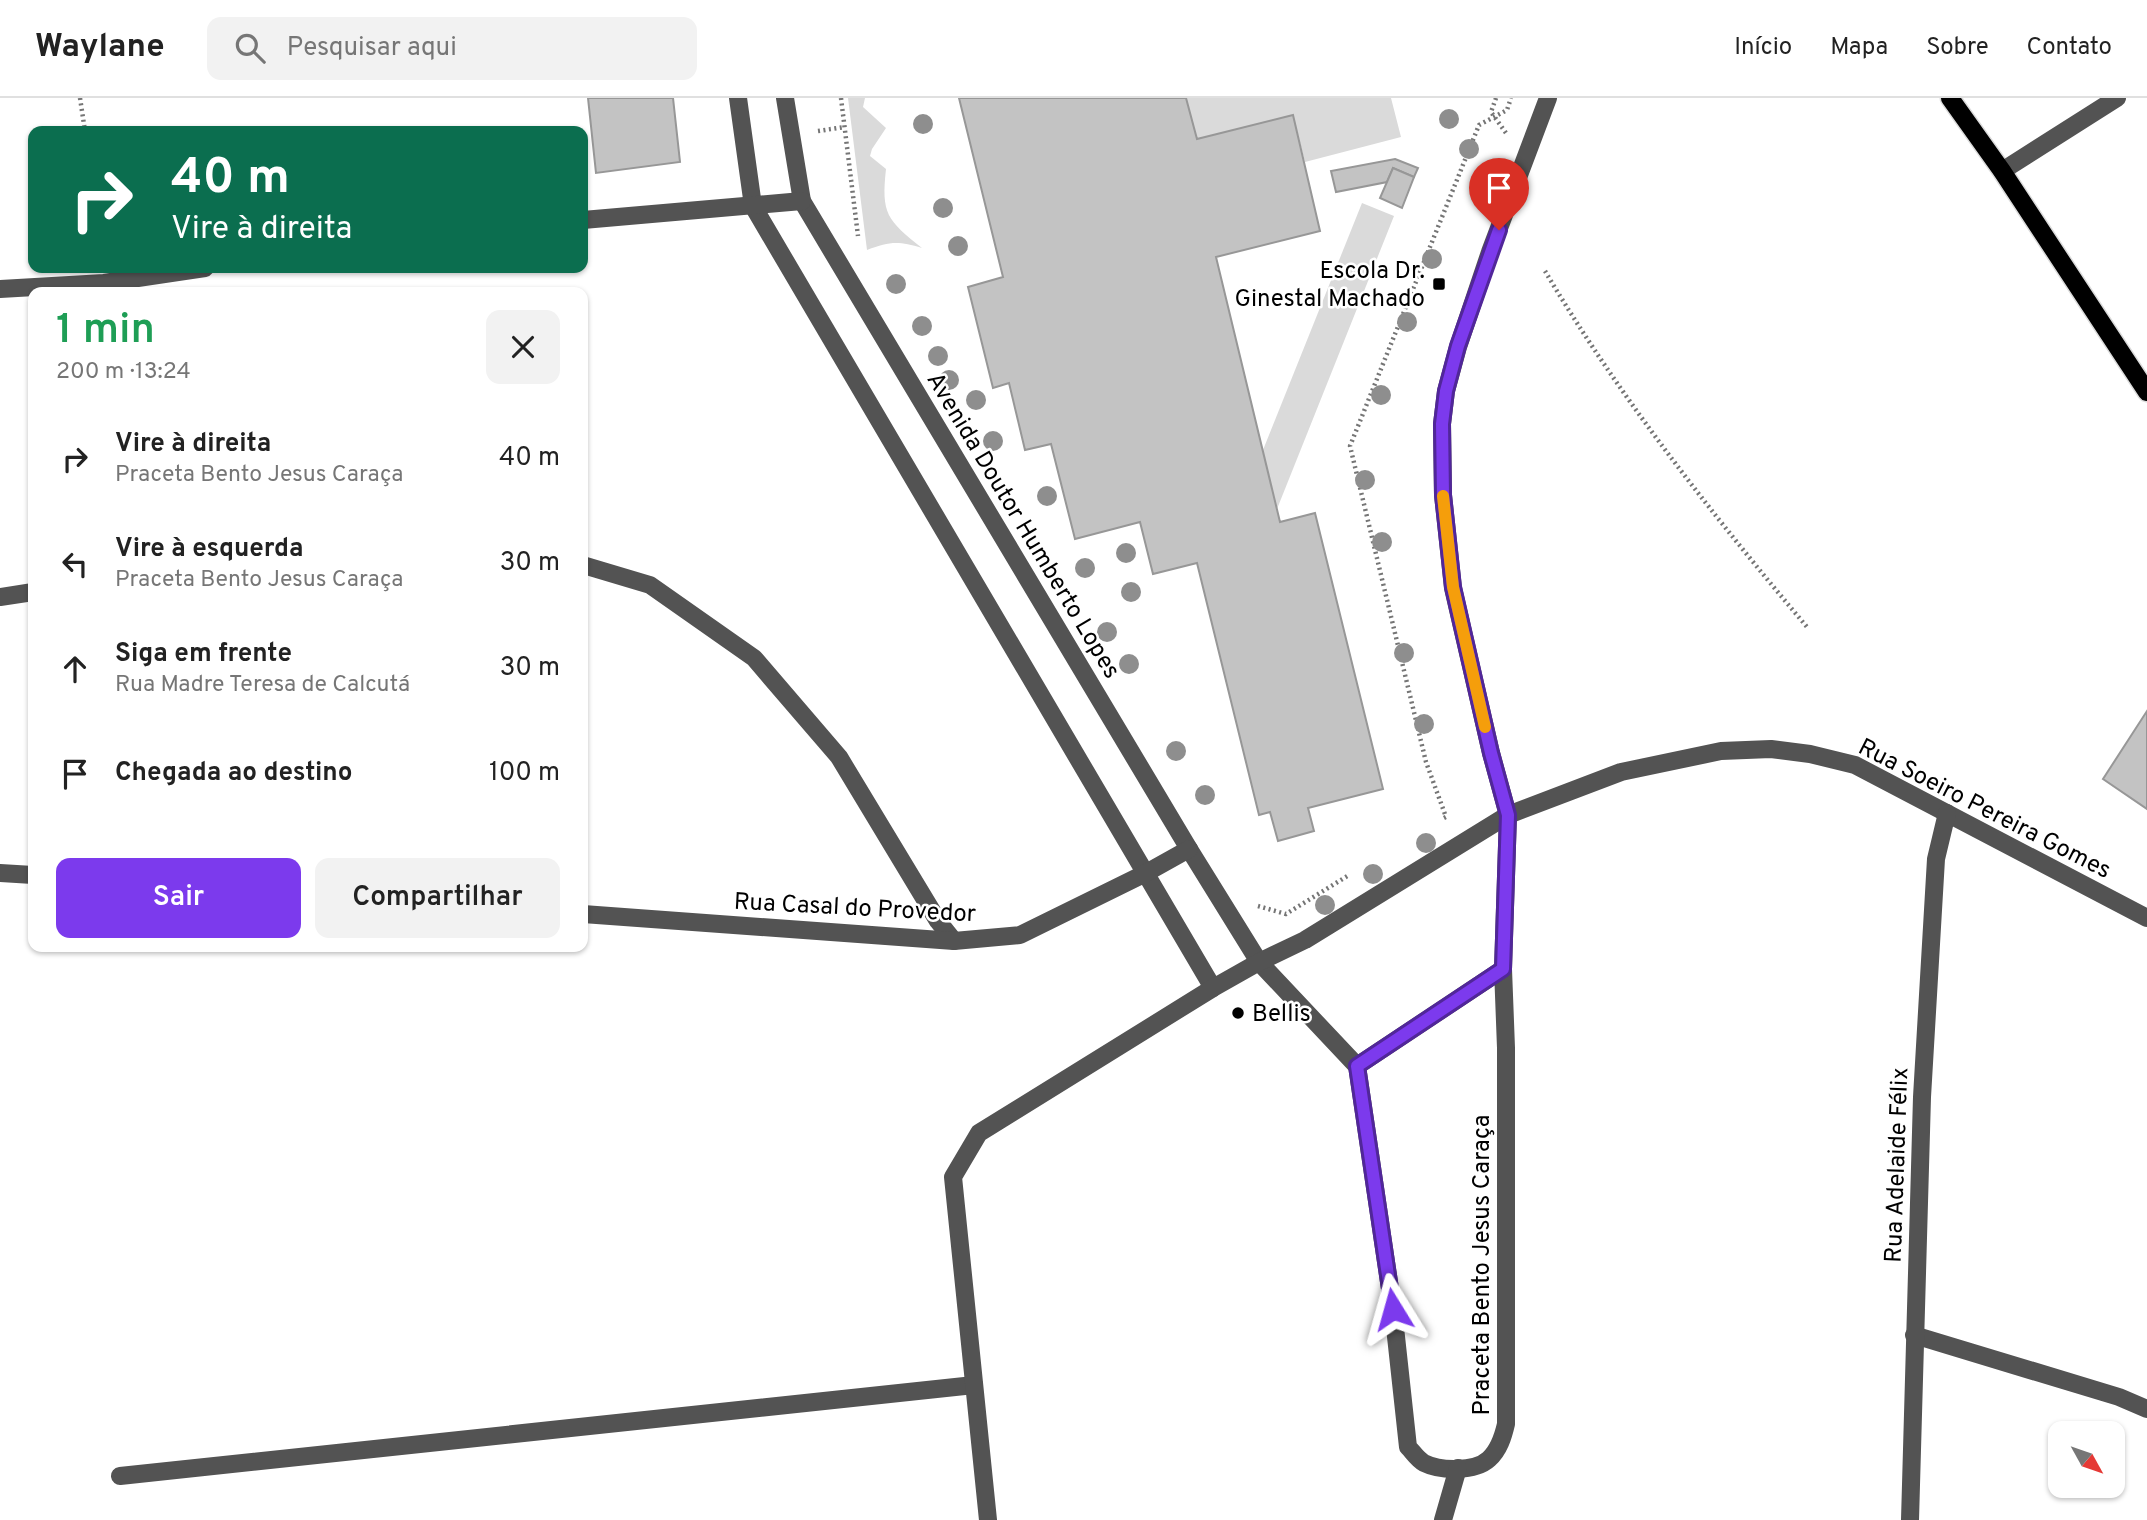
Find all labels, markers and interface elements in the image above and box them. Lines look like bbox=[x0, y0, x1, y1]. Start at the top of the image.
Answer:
search box bbox=[207, 17, 697, 80]
text: Waylane bbox=[35, 27, 165, 69]
icon: search bbox=[231, 29, 269, 67]
text: Pesquisar aqui bbox=[287, 32, 457, 65]
text: Início bbox=[1734, 33, 1792, 63]
text: Mapa bbox=[1830, 33, 1888, 63]
text: Sobre bbox=[1926, 33, 1989, 63]
text: Contato bbox=[2027, 33, 2112, 63]
text: 40 m bbox=[171, 149, 290, 211]
icon: right bbox=[56, 154, 147, 245]
pin bbox=[1469, 158, 1529, 230]
icon: arrive bbox=[1480, 169, 1518, 207]
text: Vire à direita bbox=[171, 210, 352, 250]
place label: Escola Dr. Ginestal Machado bbox=[1234, 257, 1425, 315]
marker: Escola Dr. Ginestal Machado bbox=[1431, 276, 1447, 292]
text: 1 min bbox=[56, 305, 155, 358]
button: close bbox=[486, 310, 560, 384]
text: 200 m · 13:24 bbox=[56, 358, 191, 387]
street label: Avenida Doutor Humberto Lopes bbox=[919, 368, 1126, 685]
text: Vire à direita bbox=[115, 428, 271, 461]
icon: right bbox=[56, 440, 94, 478]
text: 40 m bbox=[499, 442, 560, 475]
text: Praceta Bento Jesus Caraça bbox=[115, 461, 403, 490]
text: Vire à esquerda bbox=[115, 533, 303, 566]
icon: left bbox=[56, 545, 94, 583]
text: 30 m bbox=[500, 547, 560, 580]
text: Praceta Bento Jesus Caraça bbox=[115, 566, 403, 595]
text: Siga em frente bbox=[115, 638, 292, 671]
icon: ahead bbox=[56, 650, 94, 688]
text: 30 m bbox=[500, 652, 560, 685]
text: Rua Madre Teresa de Calcutá bbox=[115, 671, 410, 700]
street label: Rua Soeiro Pereira Gomes bbox=[1853, 733, 2115, 887]
icon: arrive bbox=[56, 755, 94, 793]
text: Chegada ao destino bbox=[115, 757, 352, 790]
text: 100 m bbox=[489, 757, 560, 790]
button: Sair bbox=[56, 858, 301, 938]
button: Compartilhar bbox=[315, 858, 560, 938]
street label: Rua Casal do Provedor bbox=[733, 888, 977, 930]
place label: Bellis bbox=[1252, 1000, 1311, 1030]
marker: Bellis bbox=[1230, 1005, 1246, 1021]
street label: Rua Adelaide Félix bbox=[1880, 1067, 1916, 1263]
street label: Praceta Bento Jesus Caraça bbox=[1468, 1115, 1498, 1415]
position arrow bbox=[1356, 1272, 1430, 1346]
north arrow bbox=[2048, 1421, 2124, 1498]
map controls bbox=[2048, 1421, 2125, 1498]

